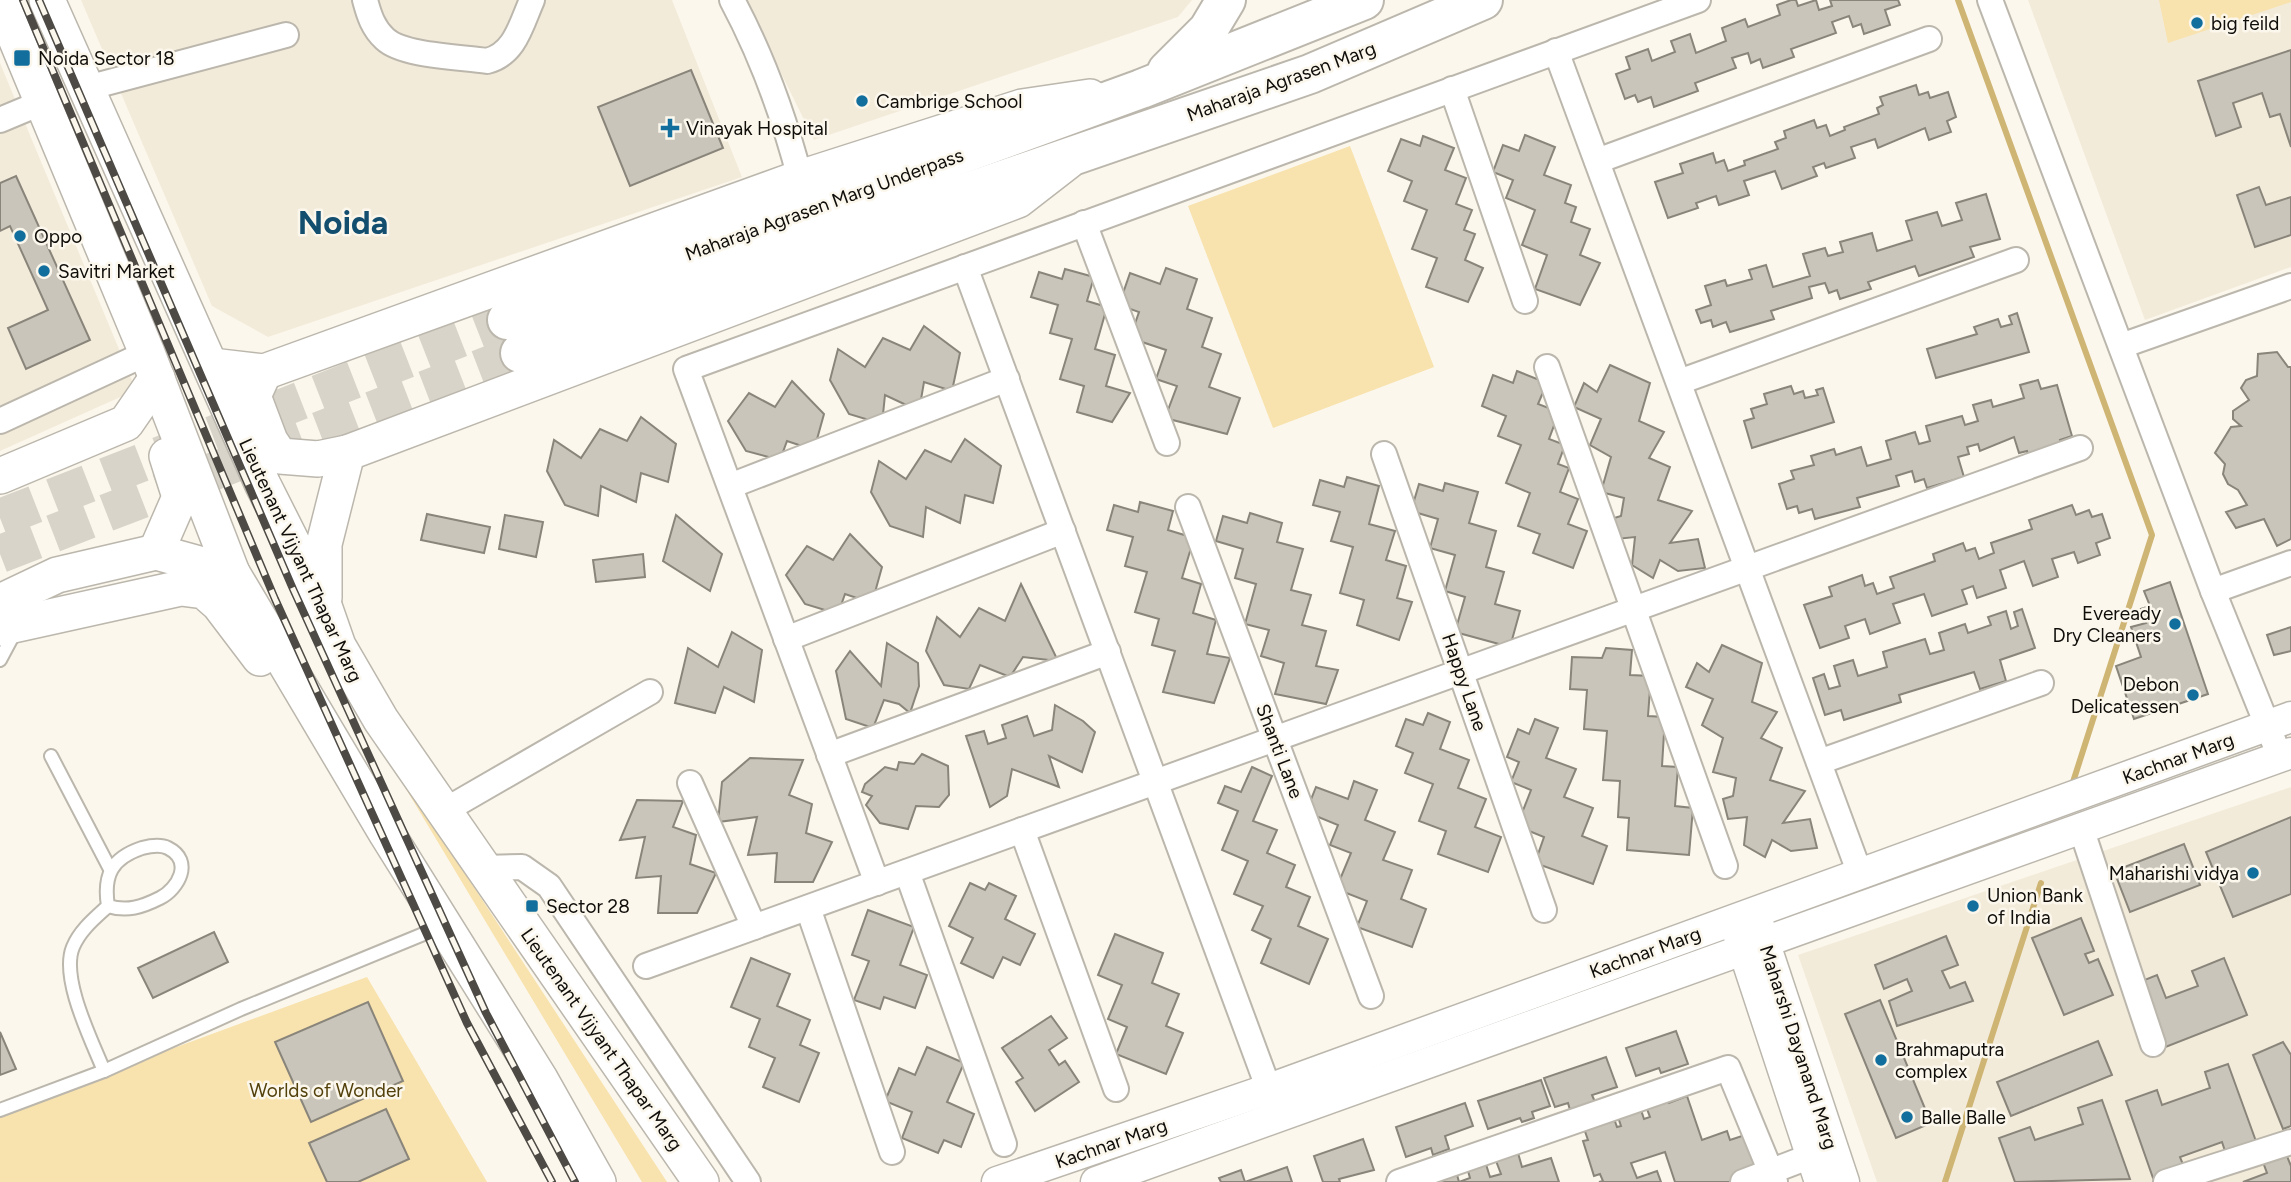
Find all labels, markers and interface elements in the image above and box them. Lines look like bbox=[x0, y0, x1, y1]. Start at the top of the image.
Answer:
place label: big feild bbox=[2211, 12, 2279, 35]
marker: big feild bbox=[2189, 15, 2205, 31]
street label: Maharaja Agrasen Marg bbox=[1183, 37, 1379, 126]
place label: Noida Sector 18 bbox=[38, 47, 175, 70]
marker: Noida Sector 18 bbox=[12, 48, 32, 68]
place label: Cambrige School bbox=[876, 90, 1023, 113]
marker: Cambrige School bbox=[854, 93, 870, 109]
place label: Vinayak Hospital bbox=[686, 117, 828, 140]
marker: Vinayak Hospital bbox=[660, 118, 680, 138]
street label: Maharaja Agrasen Marg Underpass bbox=[682, 143, 967, 266]
district label: Noida bbox=[298, 203, 388, 242]
place label: Oppo bbox=[34, 225, 82, 248]
marker: Oppo bbox=[12, 228, 28, 244]
place label: Savitri Market bbox=[58, 260, 175, 283]
marker: Savitri Market bbox=[36, 263, 52, 279]
street label: Lieutenant Vijyant Thapar Marg bbox=[234, 435, 367, 686]
place label: Eveready Dry Cleaners bbox=[2053, 602, 2161, 647]
marker: Eveready Dry Cleaners bbox=[2167, 616, 2183, 632]
street label: Happy Lane bbox=[1437, 630, 1492, 734]
place label: Debon Delicatessen bbox=[2071, 673, 2179, 718]
marker: Debon Delicatessen bbox=[2185, 687, 2201, 703]
street label: Shanti Lane bbox=[1251, 701, 1308, 802]
street label: Kachnar Marg bbox=[2119, 728, 2237, 789]
place label: Maharishi vidya bbox=[2109, 862, 2239, 885]
marker: Maharishi vidya bbox=[2245, 865, 2261, 881]
place label: Union Bank of India bbox=[1987, 884, 2084, 929]
place label: Sector 28 bbox=[546, 895, 630, 918]
marker: Sector 28 bbox=[524, 898, 540, 914]
marker: Union Bank of India bbox=[1965, 898, 1981, 914]
street label: Kachnar Marg bbox=[1586, 922, 1704, 983]
street label: Lieutenant Vijyant Thapar Marg bbox=[516, 924, 687, 1155]
street label: Maharshi Dayanand Marg bbox=[1755, 942, 1842, 1152]
place label: Brahmaputra complex bbox=[1895, 1038, 2004, 1083]
marker: Brahmaputra complex bbox=[1873, 1052, 1889, 1068]
park label: Worlds of Wonder bbox=[249, 1079, 403, 1102]
place label: Balle Balle bbox=[1921, 1106, 2006, 1129]
marker: Balle Balle bbox=[1899, 1109, 1915, 1125]
street label: Kachnar Marg bbox=[1052, 1114, 1170, 1173]

